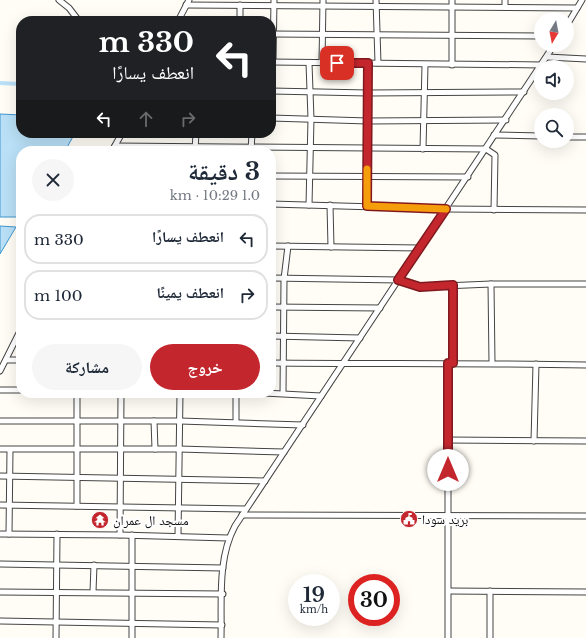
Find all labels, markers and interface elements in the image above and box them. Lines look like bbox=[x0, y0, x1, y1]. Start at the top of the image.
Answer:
north arrow bbox=[534, 12, 574, 52]
map controls bbox=[534, 12, 574, 148]
text: 330 m bbox=[99, 25, 194, 60]
icon: left bbox=[208, 32, 260, 84]
pin bbox=[320, 46, 354, 80]
icon: arrive bbox=[326, 52, 348, 74]
button: sound bbox=[534, 60, 574, 100]
text: انعطف يسارًا bbox=[112, 62, 194, 84]
icon: left bbox=[93, 108, 115, 130]
icon: ahead bbox=[135, 108, 157, 130]
icon: right bbox=[177, 108, 199, 130]
button: search bbox=[534, 108, 574, 148]
text: 3 دقيقة bbox=[188, 157, 260, 186]
button: close bbox=[32, 159, 74, 201]
text: 1.0 km · 10:29 bbox=[170, 187, 260, 204]
text: انعطف يسارًا bbox=[152, 227, 224, 246]
icon: left bbox=[236, 228, 258, 250]
text: 330 m bbox=[34, 230, 84, 249]
text: انعطف يمينًا bbox=[156, 283, 224, 302]
icon: right bbox=[236, 284, 258, 306]
text: 100 m bbox=[34, 286, 83, 305]
button: مشاركة bbox=[32, 344, 142, 390]
button: خروج bbox=[150, 344, 260, 390]
position arrow bbox=[427, 449, 469, 491]
public building icon: بريد سودا bbox=[399, 509, 419, 529]
temple icon: مسجد ال عمران bbox=[90, 510, 110, 530]
place label: بريد سودا bbox=[422, 511, 468, 528]
place label: مسجد ال عمران bbox=[113, 512, 189, 529]
speed limit sign: 30 bbox=[348, 574, 400, 626]
text: 19 bbox=[303, 583, 325, 607]
text: km/h bbox=[300, 603, 328, 616]

